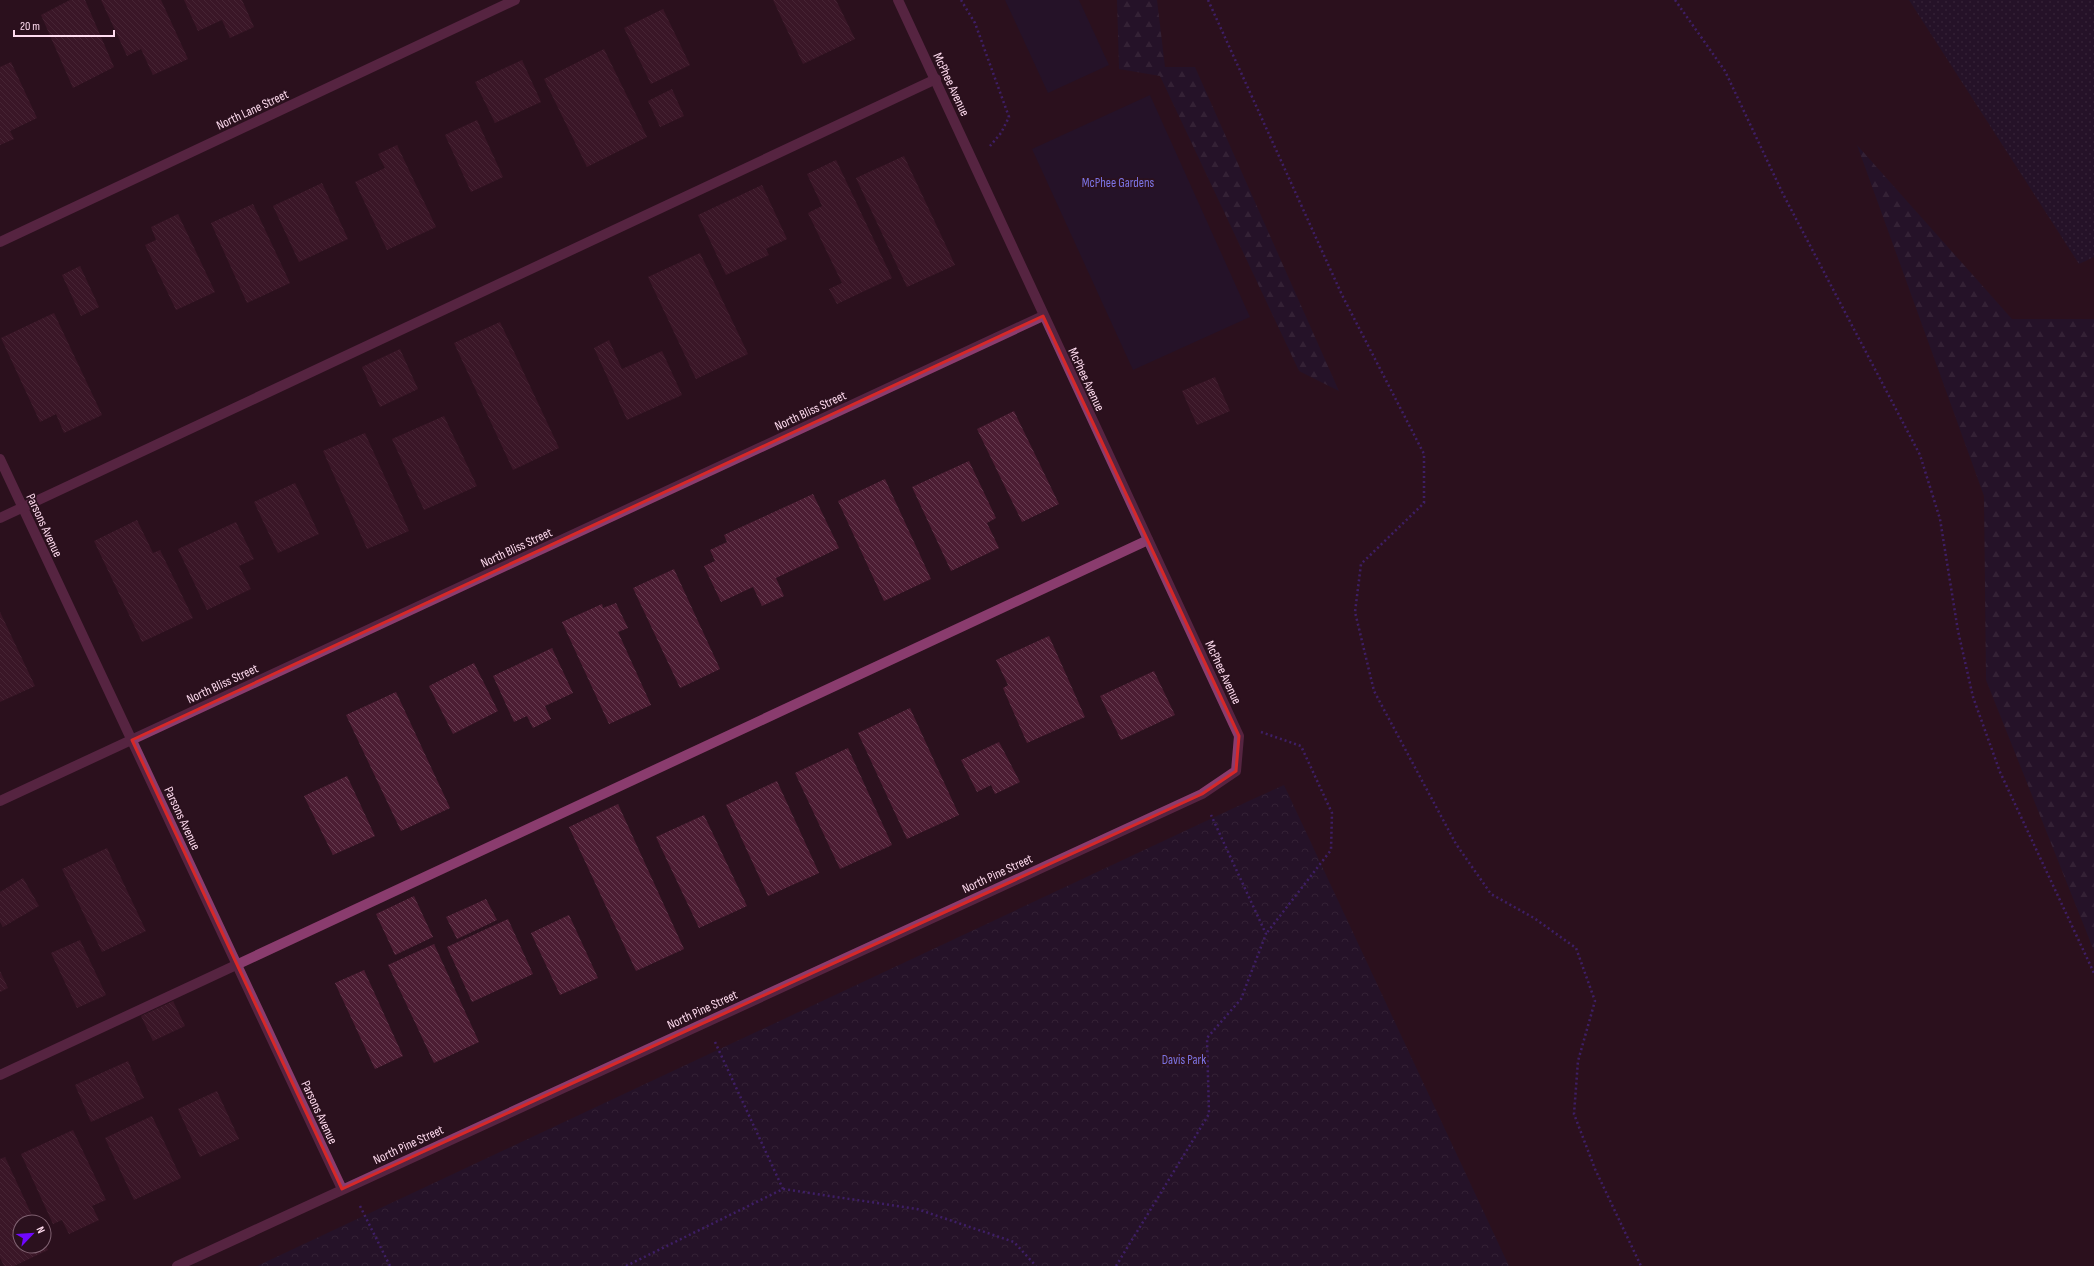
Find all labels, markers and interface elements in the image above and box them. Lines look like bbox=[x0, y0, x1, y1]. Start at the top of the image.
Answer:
scale bar bbox=[14, 12, 114, 38]
text: 20 m bbox=[20, 19, 40, 34]
street label: McPhee Avenue bbox=[929, 50, 973, 119]
street label: North Lane Street bbox=[214, 86, 291, 134]
park label: McPhee Gardens bbox=[1082, 175, 1154, 191]
street label: McPhee Avenue bbox=[1064, 345, 1108, 414]
street label: North Bliss Street bbox=[772, 387, 849, 434]
street label: Parsons Avenue bbox=[22, 491, 66, 560]
street label: North Bliss Street bbox=[478, 524, 555, 571]
street label: McPhee Avenue bbox=[1201, 638, 1245, 707]
street label: North Bliss Street bbox=[184, 660, 261, 707]
street label: Parsons Avenue bbox=[160, 784, 204, 853]
street label: North Pine Street bbox=[960, 851, 1035, 897]
street label: North Pine Street bbox=[665, 987, 740, 1033]
park label: Davis Park bbox=[1162, 1052, 1206, 1068]
street label: Parsons Avenue bbox=[297, 1078, 341, 1147]
street label: North Pine Street bbox=[371, 1122, 446, 1168]
north arrow bbox=[12, 1214, 52, 1254]
text: N bbox=[33, 1225, 48, 1236]

